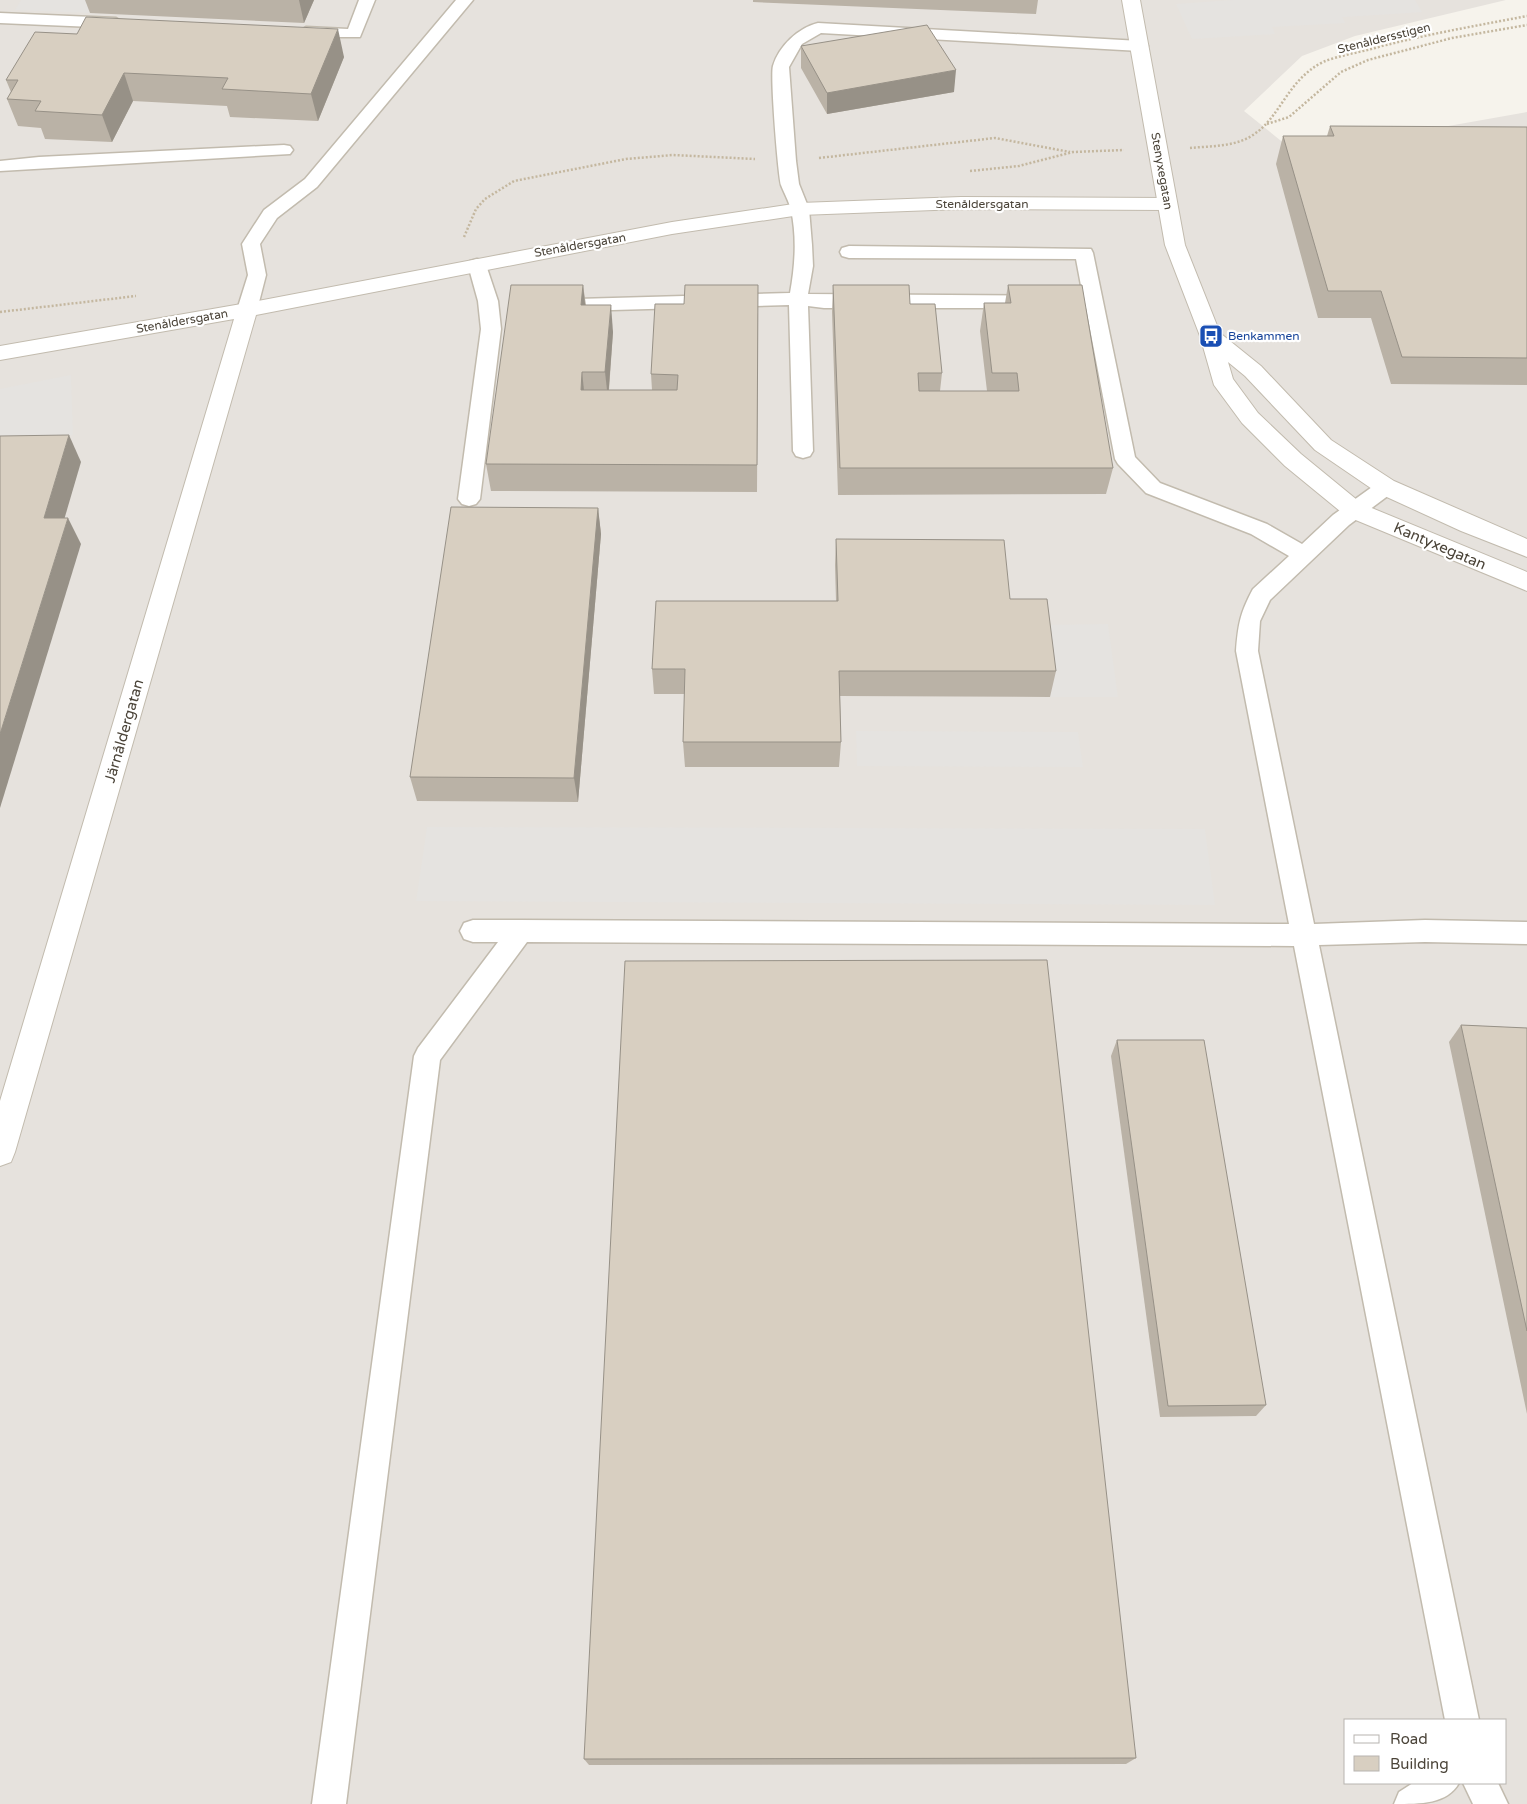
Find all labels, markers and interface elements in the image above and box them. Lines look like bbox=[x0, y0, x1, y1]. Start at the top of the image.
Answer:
street label: Stenåldersstigen bbox=[1336, 20, 1432, 56]
street label: Stenyxegatan bbox=[1148, 131, 1176, 211]
street label: Stenåldersgatan bbox=[936, 197, 1029, 211]
street label: Stenåldersgatan bbox=[533, 230, 627, 260]
street label: Stenåldersgatan bbox=[135, 306, 229, 336]
bus stop icon: Benkammen bbox=[1198, 323, 1224, 349]
place label: Benkammen bbox=[1228, 329, 1300, 343]
street label: Kantyxegatan bbox=[1391, 518, 1489, 574]
street label: Järnåldergatan bbox=[101, 677, 147, 785]
legend bbox=[1344, 1719, 1507, 1784]
text: Road bbox=[1390, 1730, 1428, 1748]
text: Building bbox=[1390, 1755, 1449, 1773]

